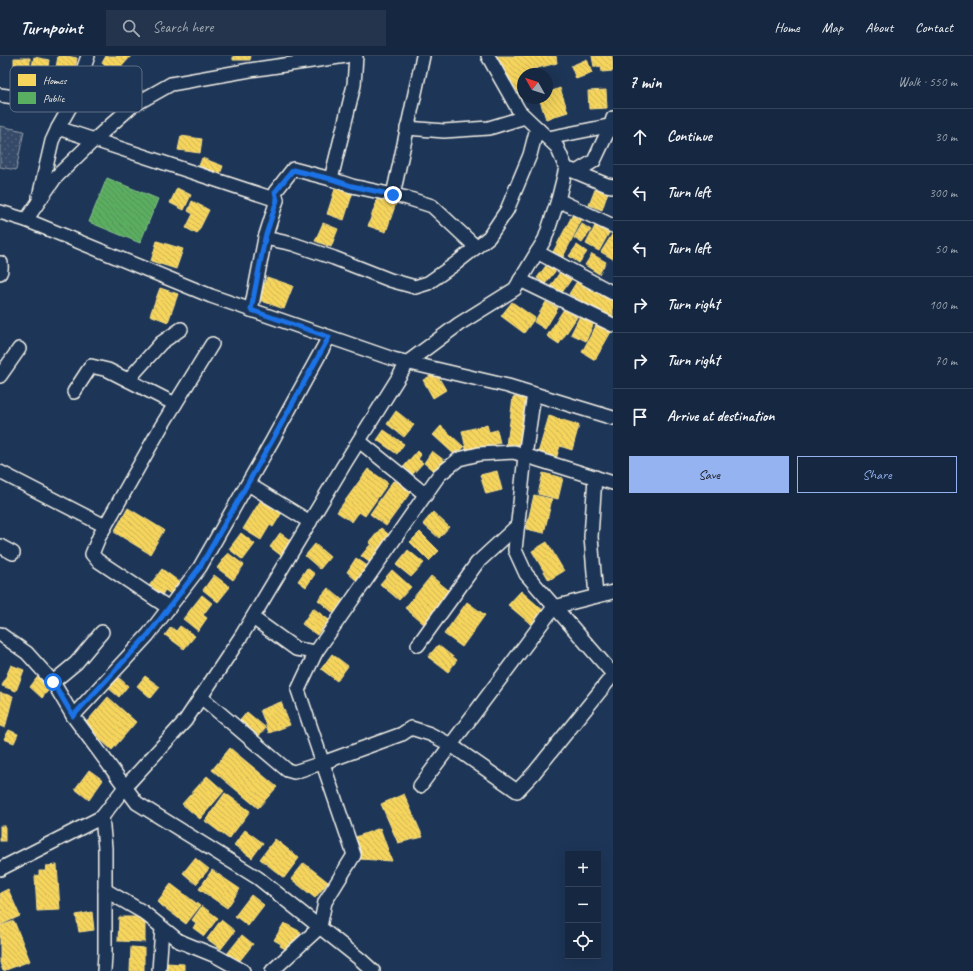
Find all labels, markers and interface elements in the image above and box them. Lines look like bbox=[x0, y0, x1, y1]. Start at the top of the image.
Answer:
search box bbox=[106, 10, 386, 46]
text: Turnpoint bbox=[20, 16, 82, 40]
icon: search bbox=[120, 17, 142, 39]
text: Search here bbox=[152, 18, 214, 37]
text: Home bbox=[774, 19, 800, 36]
text: Map bbox=[822, 19, 843, 36]
text: About bbox=[865, 19, 893, 36]
text: Contact bbox=[915, 19, 953, 36]
legend bbox=[10, 66, 142, 112]
north arrow bbox=[517, 68, 553, 104]
text: 7 min bbox=[629, 72, 662, 93]
text: Homes bbox=[43, 73, 68, 87]
text: Walk · 550 m bbox=[898, 74, 957, 90]
text: Public bbox=[43, 91, 65, 105]
icon: ahead bbox=[629, 126, 651, 148]
text: Continue bbox=[667, 127, 712, 146]
text: 30 m bbox=[935, 129, 957, 145]
icon: left bbox=[629, 182, 651, 204]
text: Turn left bbox=[667, 183, 710, 202]
text: 300 m bbox=[929, 185, 957, 201]
route end bbox=[384, 186, 402, 204]
icon: left bbox=[629, 238, 651, 260]
text: Turn left bbox=[667, 239, 710, 258]
text: 50 m bbox=[935, 241, 957, 257]
icon: right bbox=[629, 294, 651, 316]
text: Turn right bbox=[667, 295, 720, 314]
text: 100 m bbox=[929, 297, 957, 313]
icon: right bbox=[629, 350, 651, 372]
text: Turn right bbox=[667, 351, 720, 370]
text: 70 m bbox=[935, 353, 957, 369]
icon: arrive bbox=[629, 406, 651, 428]
text: Arrive at destination bbox=[667, 407, 774, 426]
button: Save bbox=[629, 456, 789, 493]
button: Share bbox=[797, 456, 957, 493]
route start bbox=[44, 673, 62, 691]
map controls bbox=[565, 851, 601, 959]
button: + bbox=[565, 851, 601, 887]
button: − bbox=[565, 887, 601, 923]
button: locate bbox=[565, 923, 601, 959]

